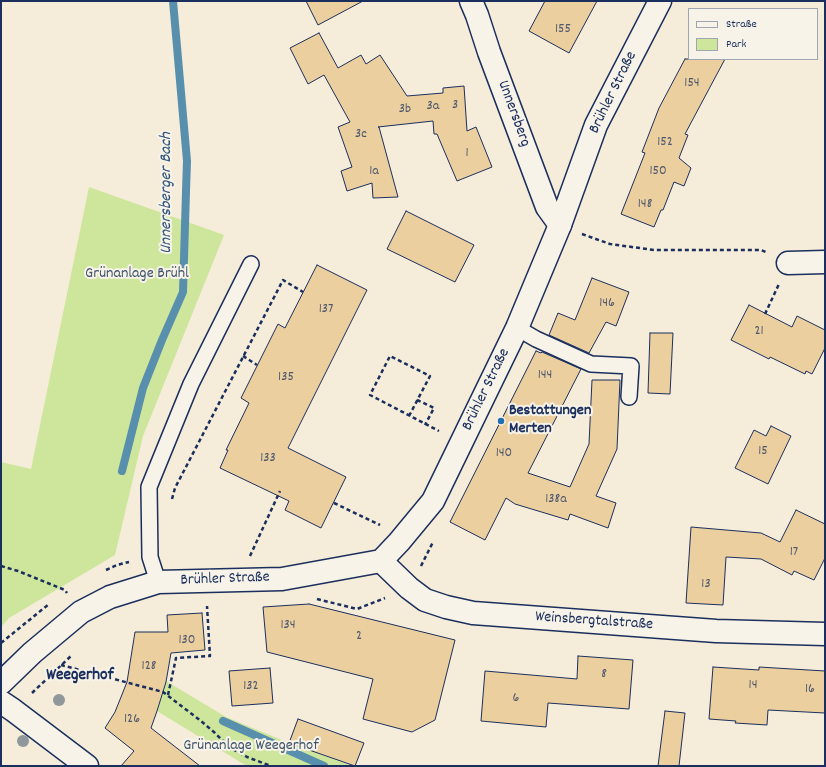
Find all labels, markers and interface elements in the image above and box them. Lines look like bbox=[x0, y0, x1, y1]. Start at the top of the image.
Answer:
legend bbox=[688, 8, 818, 60]
text: Straße bbox=[726, 16, 757, 33]
house number: 155 bbox=[555, 22, 571, 38]
text: Park bbox=[726, 36, 746, 53]
street label: Brühler Straße bbox=[586, 49, 642, 137]
house number: 154 bbox=[684, 76, 700, 92]
street label: Unnersberg bbox=[492, 78, 534, 150]
house number: 3 bbox=[452, 98, 458, 114]
house number: 3a bbox=[427, 99, 439, 115]
house number: 3b bbox=[399, 102, 411, 118]
house number: 3c bbox=[355, 127, 367, 143]
water label: Unnersberger Bach bbox=[158, 132, 178, 254]
house number: 152 bbox=[657, 135, 673, 151]
house number: 1 bbox=[465, 146, 469, 162]
house number: 1a bbox=[369, 164, 379, 180]
house number: 150 bbox=[649, 164, 667, 180]
house number: 148 bbox=[638, 197, 652, 213]
park label: Grünanlage Brühl bbox=[85, 265, 189, 285]
house number: 146 bbox=[599, 296, 615, 312]
house number: 137 bbox=[319, 302, 333, 318]
house number: 21 bbox=[754, 324, 764, 340]
street label: Brühler Straße bbox=[459, 346, 515, 434]
house number: 144 bbox=[538, 368, 552, 384]
house number: 135 bbox=[278, 370, 294, 386]
place label: Bestattungen Merten bbox=[509, 402, 591, 440]
marker: Bestattungen Merten bbox=[496, 416, 506, 426]
house number: 15 bbox=[758, 444, 768, 460]
house number: 140 bbox=[496, 446, 512, 462]
house number: 133 bbox=[260, 451, 276, 467]
house number: 138a bbox=[545, 492, 567, 508]
house number: 17 bbox=[790, 545, 798, 561]
street label: Brühler Straße bbox=[180, 569, 270, 591]
house number: 13 bbox=[701, 577, 711, 593]
street label: Weinsbergtalstraße bbox=[534, 608, 654, 636]
house number: 134 bbox=[280, 618, 296, 634]
house number: 2 bbox=[356, 629, 362, 645]
house number: 130 bbox=[179, 633, 195, 649]
house number: 128 bbox=[142, 659, 156, 675]
district label: Weegerhof bbox=[46, 667, 114, 687]
house number: 8 bbox=[601, 667, 607, 683]
house number: 14 bbox=[749, 678, 757, 694]
house number: 132 bbox=[243, 679, 259, 695]
house number: 16 bbox=[805, 682, 815, 698]
house number: 6 bbox=[513, 691, 519, 707]
house number: 126 bbox=[124, 712, 140, 728]
park label: Grünanlage Weegerhof bbox=[183, 737, 319, 757]

